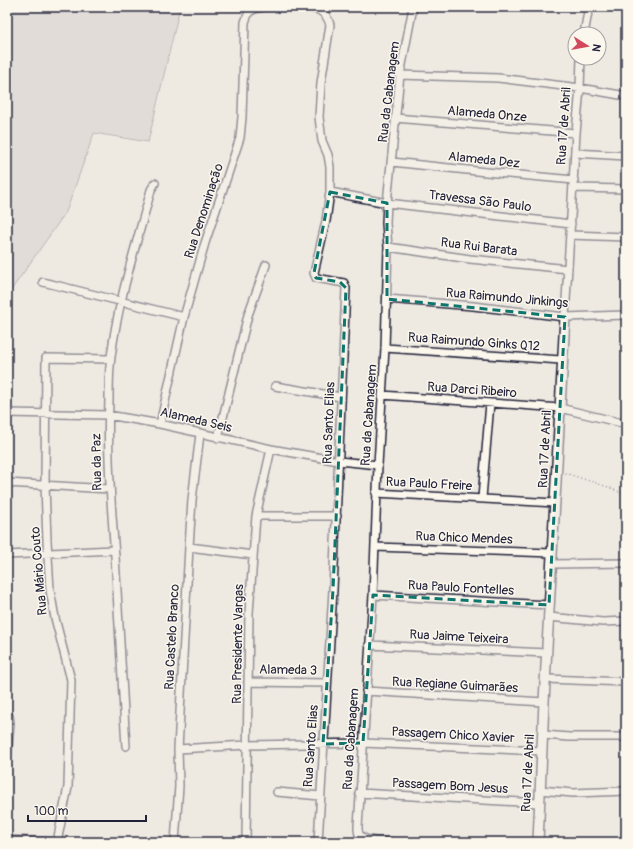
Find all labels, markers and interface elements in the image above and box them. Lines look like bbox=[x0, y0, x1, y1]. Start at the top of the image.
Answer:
north arrow bbox=[567, 26, 607, 66]
street label: Rua da Cabanagem bbox=[375, 40, 403, 144]
text: N bbox=[589, 43, 603, 53]
street label: Rua 17 de Abril bbox=[553, 86, 575, 166]
street label: Alameda Onze bbox=[447, 103, 528, 125]
street label: Alameda Dez bbox=[447, 148, 521, 172]
street label: Rua Denominação bbox=[181, 161, 227, 261]
street label: Travessa São Paulo bbox=[428, 187, 532, 215]
street label: Rua Rui Barata bbox=[440, 234, 518, 260]
street label: Rua Raimundo Jinkings bbox=[445, 285, 569, 311]
street label: Rua Raimundo Ginks Q12 bbox=[407, 329, 541, 355]
street label: Rua da Cabanagem bbox=[357, 364, 381, 466]
street label: Rua Darci Ribeiro bbox=[427, 379, 517, 401]
street label: Rua Santo Elias bbox=[320, 381, 338, 464]
street label: Alameda Seis bbox=[159, 404, 233, 436]
street label: Rua 17 de Abril bbox=[535, 409, 555, 489]
street label: Rua da Paz bbox=[88, 433, 106, 491]
street label: Rua Paulo Freire bbox=[385, 474, 473, 494]
street label: Rua Mário Couto bbox=[27, 526, 51, 616]
street label: Rua Chico Mendes bbox=[415, 528, 513, 548]
street label: Rua Paulo Fontelles bbox=[408, 577, 515, 599]
street label: Rua Castelo Branco bbox=[161, 584, 183, 690]
street label: Rua Presidente Vargas bbox=[229, 584, 247, 704]
street label: Rua Jaime Teixeira bbox=[409, 626, 509, 648]
street label: Alameda 3 bbox=[259, 661, 317, 679]
street label: Rua Regiane Guimarães bbox=[392, 674, 519, 696]
street label: Rua da Cabanagem bbox=[339, 688, 363, 790]
street label: Rua Santo Elias bbox=[300, 704, 322, 788]
street label: Passagem Chico Xavier bbox=[391, 724, 515, 746]
street label: Rua 17 de Abril bbox=[518, 733, 538, 813]
street label: Passagem Bom Jesus bbox=[391, 775, 509, 797]
scale bar bbox=[28, 797, 146, 823]
text: 100 m bbox=[34, 804, 69, 819]

